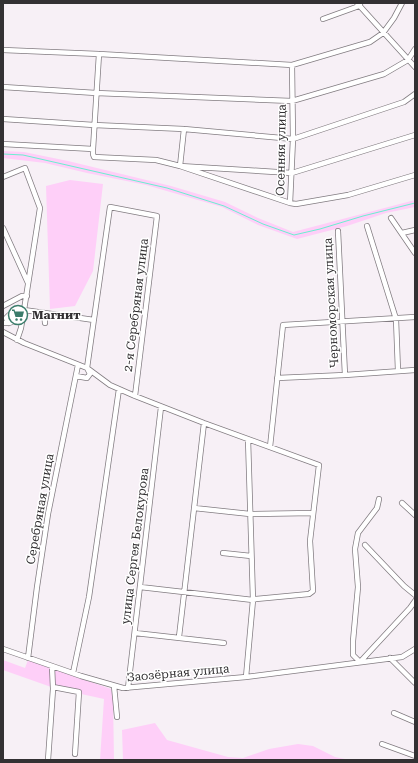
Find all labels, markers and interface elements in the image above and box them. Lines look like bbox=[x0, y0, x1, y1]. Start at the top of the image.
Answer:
street label: Осенняя улица bbox=[273, 103, 289, 196]
street label: 2-я Серебряная улица bbox=[121, 237, 151, 373]
street label: Черноморская улица bbox=[321, 237, 341, 369]
supermarket icon: Магнит bbox=[7, 304, 29, 326]
place label: Магнит bbox=[32, 308, 80, 322]
street label: Серебряная улица bbox=[23, 452, 57, 566]
street label: улица Сергея Белокурова bbox=[118, 466, 152, 625]
street label: Заозёрная улица bbox=[126, 661, 230, 684]

